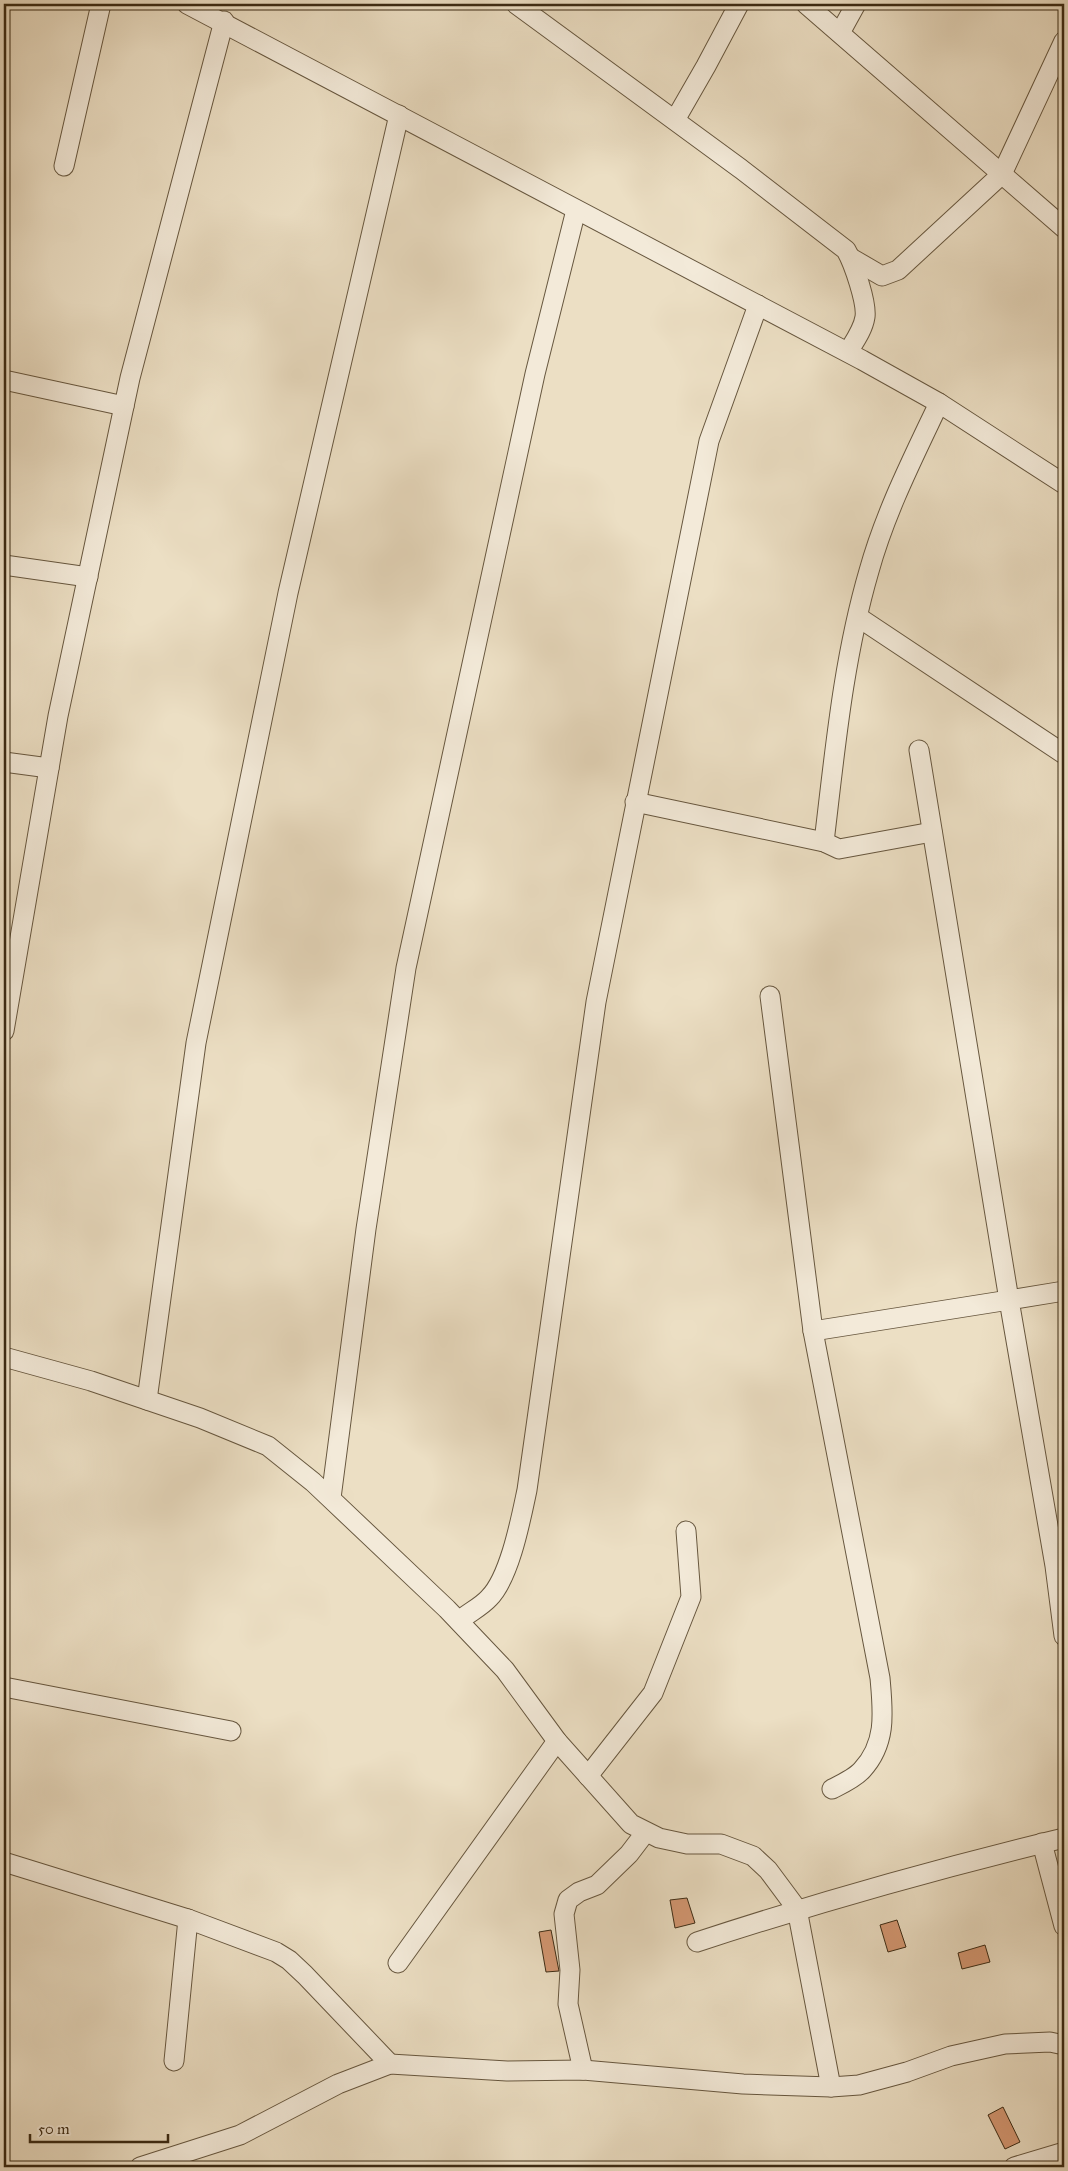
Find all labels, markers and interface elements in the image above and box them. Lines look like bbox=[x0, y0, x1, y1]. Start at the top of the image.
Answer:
scale bar bbox=[30, 2111, 168, 2143]
text: 50 m bbox=[38, 2120, 70, 2138]

